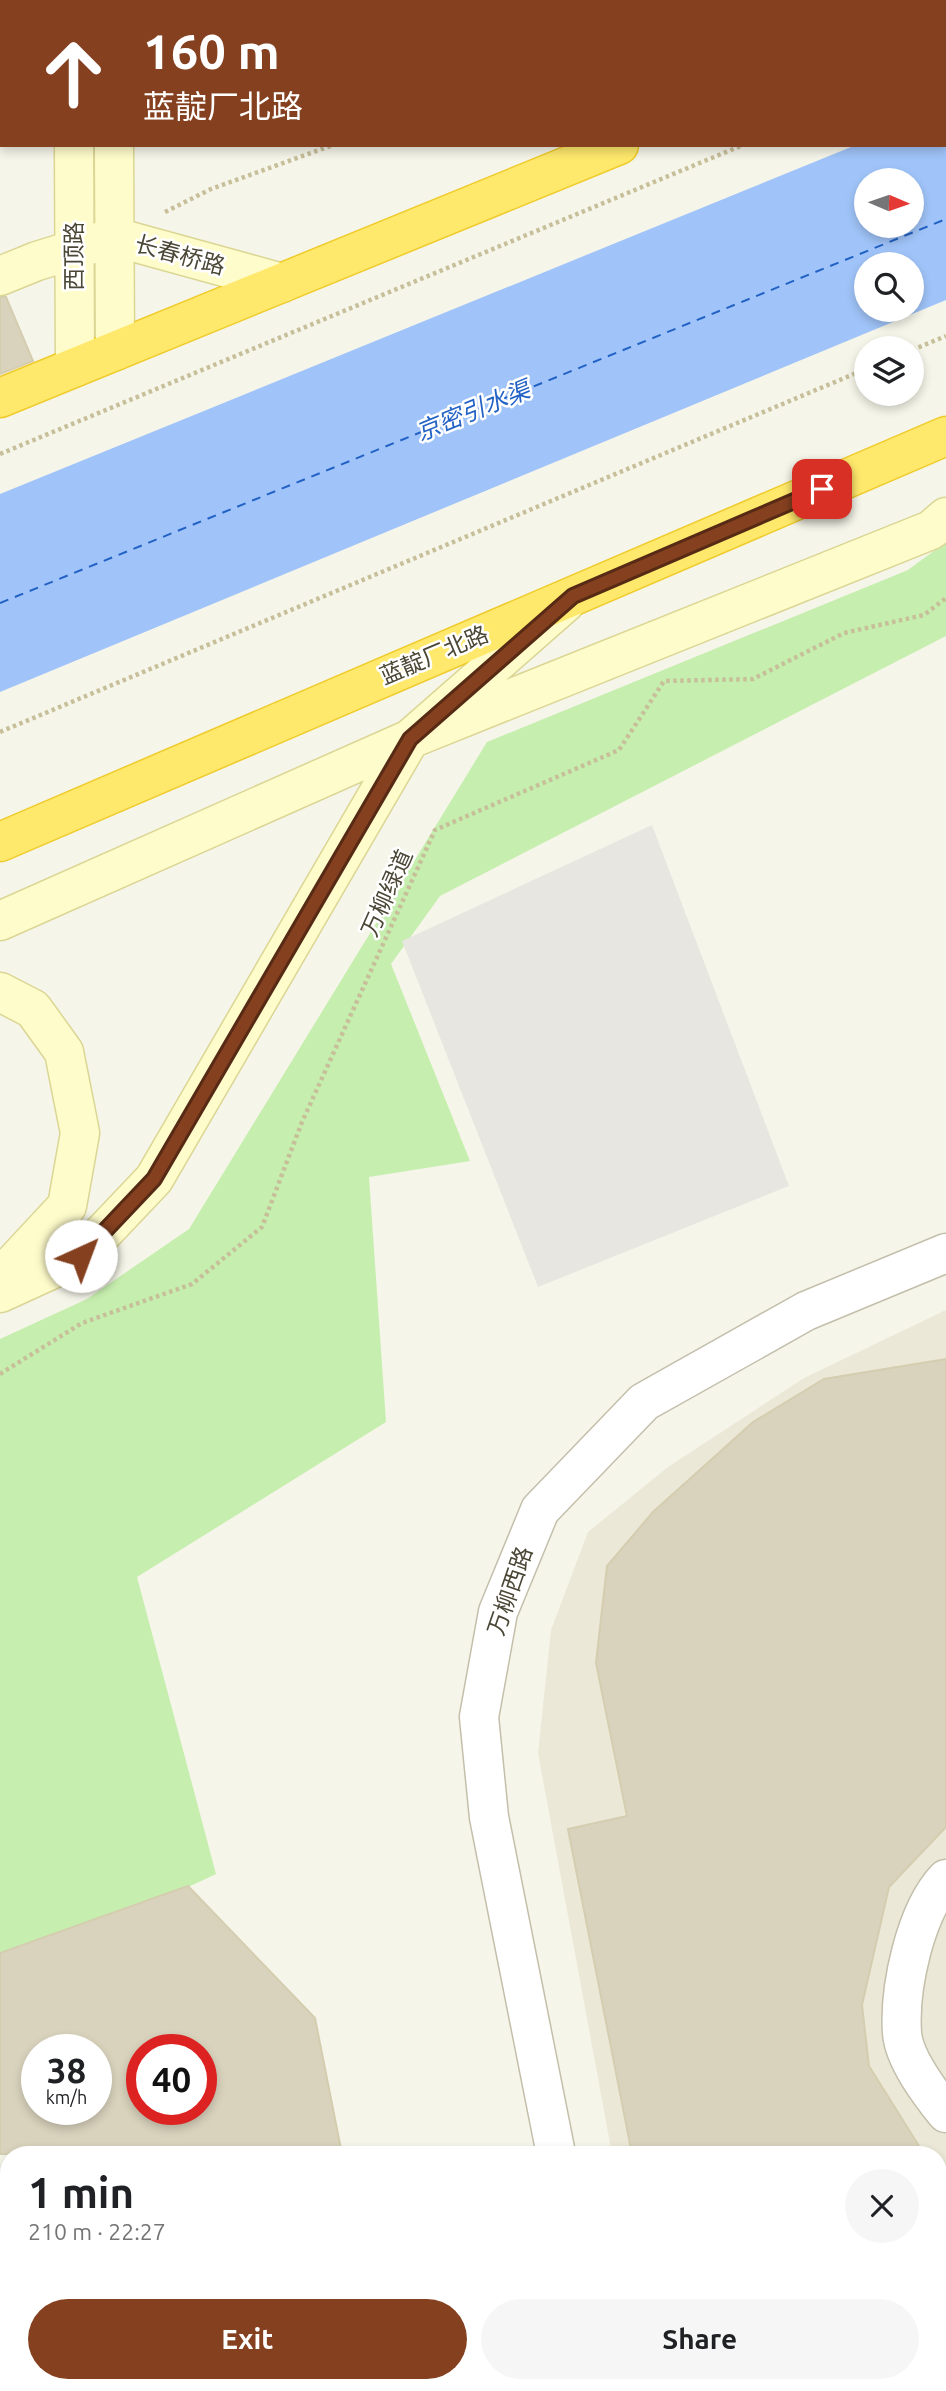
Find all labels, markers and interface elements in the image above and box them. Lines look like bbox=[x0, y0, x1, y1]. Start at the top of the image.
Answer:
text: 160 m bbox=[143, 23, 280, 78]
icon: ahead bbox=[28, 28, 119, 119]
text: 蓝靛厂北路 bbox=[143, 88, 303, 124]
north arrow bbox=[854, 168, 924, 238]
map controls bbox=[854, 168, 924, 406]
street label: 西顶路 bbox=[61, 222, 86, 291]
street label: 长春桥路 bbox=[132, 231, 228, 278]
button: search bbox=[854, 252, 924, 322]
button: layers bbox=[854, 336, 924, 406]
water label: 京密引水渠 bbox=[412, 374, 536, 446]
pin bbox=[792, 459, 852, 519]
icon: arrive bbox=[803, 470, 841, 508]
street label: 蓝靛厂北路 bbox=[376, 621, 492, 689]
street label: 万柳绿道 bbox=[356, 846, 417, 940]
position arrow bbox=[44, 1219, 118, 1293]
street label: 万柳西路 bbox=[483, 1543, 536, 1638]
speed limit sign: 40 bbox=[126, 2034, 217, 2125]
text: 38 bbox=[47, 2050, 86, 2090]
text: km/h bbox=[46, 2087, 87, 2107]
text: 1 min bbox=[28, 2169, 134, 2216]
button: close bbox=[845, 2169, 919, 2243]
text: 210 m · 22:27 bbox=[28, 2219, 166, 2244]
button: Exit bbox=[28, 2299, 467, 2379]
button: Share bbox=[481, 2299, 919, 2379]

